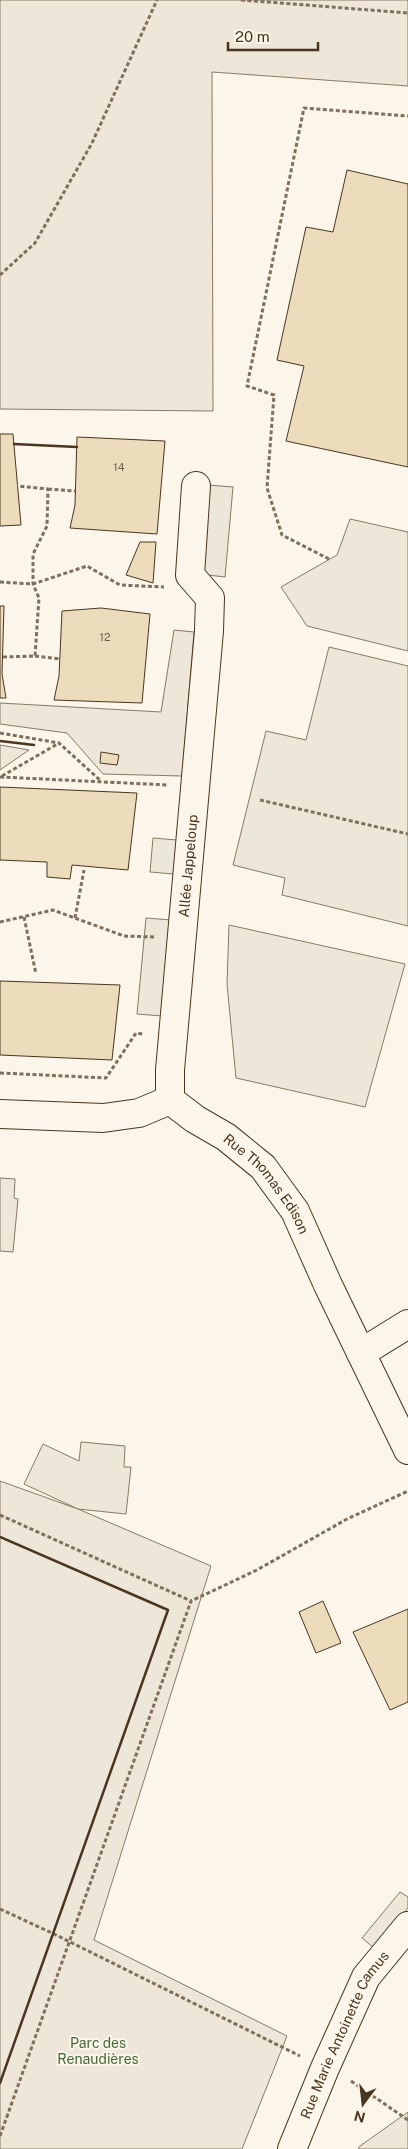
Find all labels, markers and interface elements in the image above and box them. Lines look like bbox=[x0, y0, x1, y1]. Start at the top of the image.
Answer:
scale bar bbox=[228, 20, 318, 52]
text: 20 m bbox=[235, 28, 270, 45]
house number: 14 bbox=[113, 461, 125, 473]
house number: 12 bbox=[99, 631, 111, 643]
street label: Allée Jappeloup bbox=[176, 814, 201, 918]
street label: Rue Thomas Edison bbox=[220, 1130, 312, 1236]
street label: Rue Marie Antoinette Camus bbox=[297, 1948, 392, 2121]
park label: Parc des Renaudières bbox=[57, 2035, 139, 2067]
north arrow bbox=[338, 2079, 388, 2129]
text: N bbox=[352, 2107, 367, 2126]

